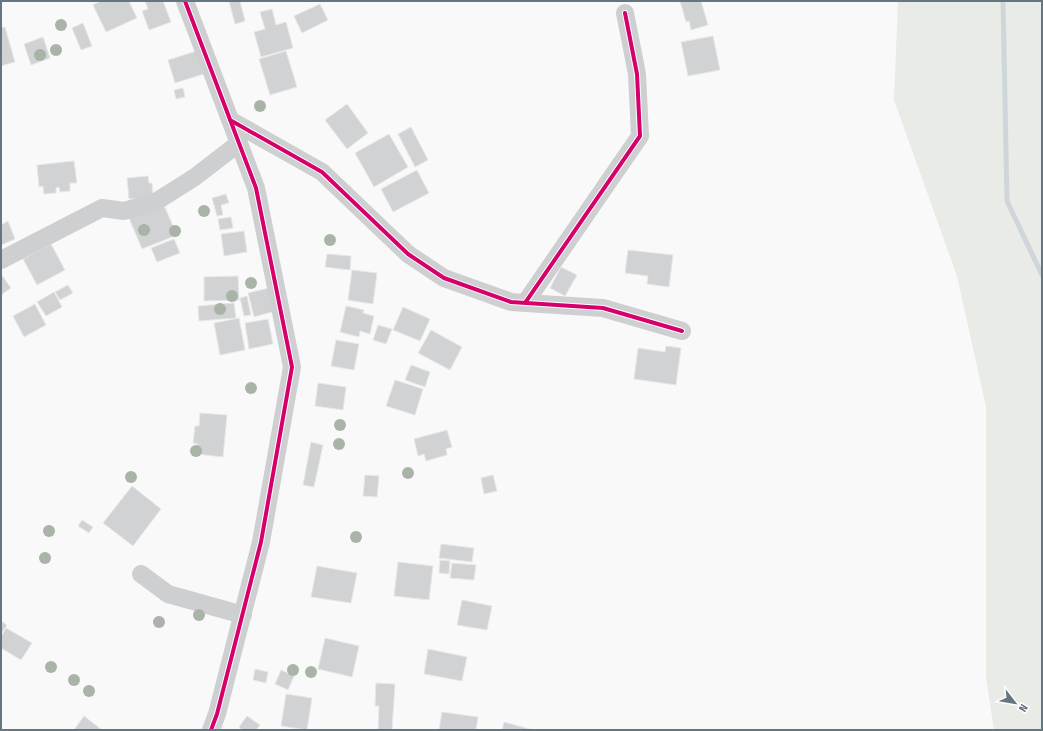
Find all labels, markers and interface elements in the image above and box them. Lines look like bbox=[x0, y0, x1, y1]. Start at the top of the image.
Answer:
north arrow bbox=[995, 683, 1035, 723]
text: N bbox=[1016, 702, 1030, 714]

